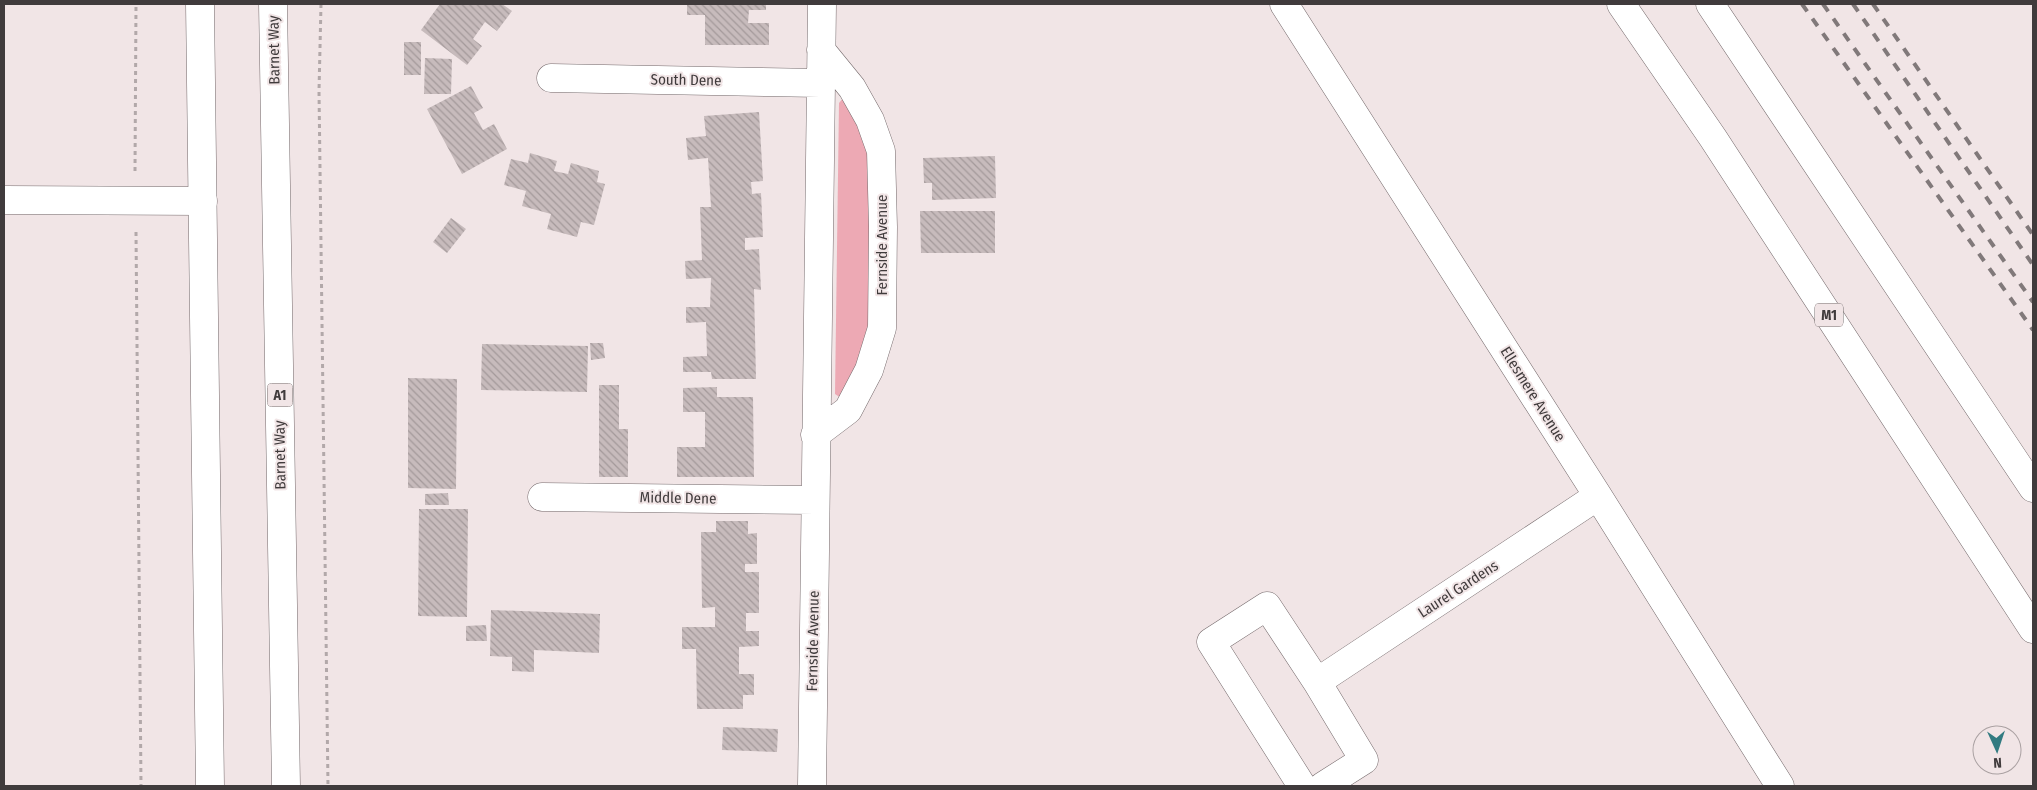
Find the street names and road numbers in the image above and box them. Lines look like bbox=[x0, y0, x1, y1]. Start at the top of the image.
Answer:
street label: Barnet Way bbox=[264, 15, 284, 85]
street label: South Dene bbox=[650, 70, 722, 90]
street label: Fernside Avenue bbox=[873, 195, 891, 295]
road number: M1 bbox=[1815, 304, 1843, 326]
street label: Ellesmere Avenue bbox=[1497, 343, 1569, 445]
road number: A1 bbox=[268, 384, 292, 406]
street label: Barnet Way bbox=[270, 420, 290, 490]
street label: Middle Dene bbox=[639, 488, 717, 508]
street label: Laurel Gardens bbox=[1415, 556, 1501, 622]
street label: Fernside Avenue bbox=[803, 590, 823, 692]

